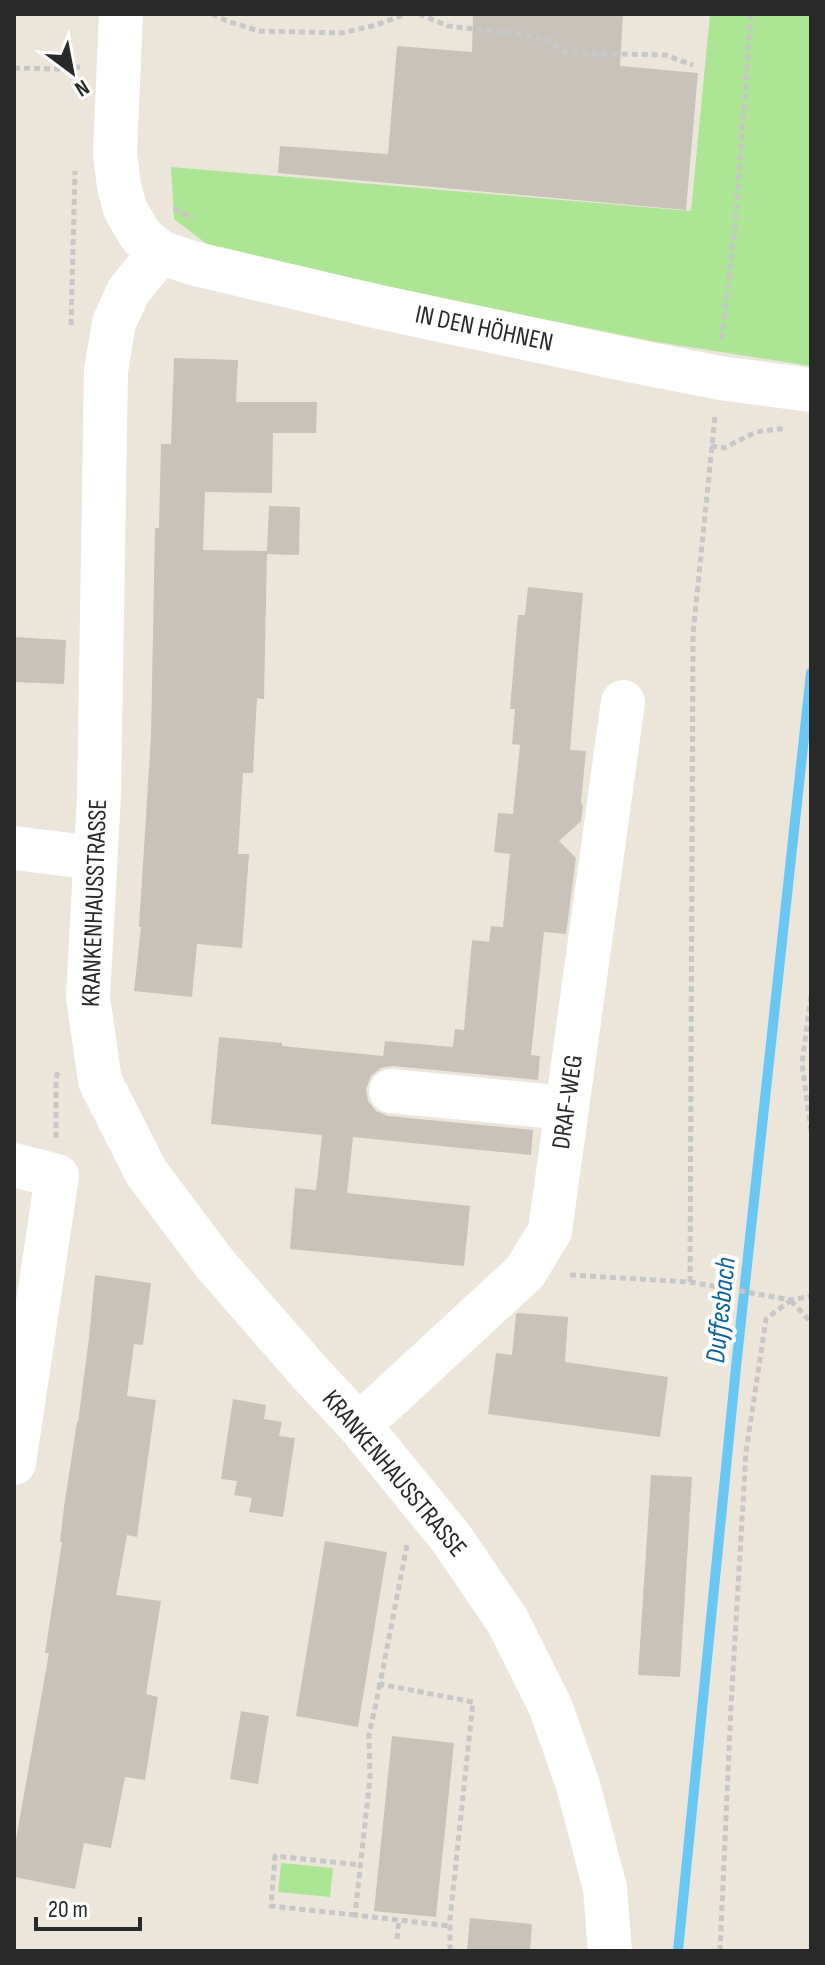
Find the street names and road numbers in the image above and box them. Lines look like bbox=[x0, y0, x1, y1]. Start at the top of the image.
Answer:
street label: IN DEN HÖHNEN bbox=[412, 299, 556, 359]
street label: KRANKENHAUSSTRASSE bbox=[76, 798, 114, 1008]
street label: DRAF-WEG bbox=[546, 1053, 590, 1151]
street label: KRANKENHAUSSTRASSE bbox=[315, 1384, 473, 1564]

